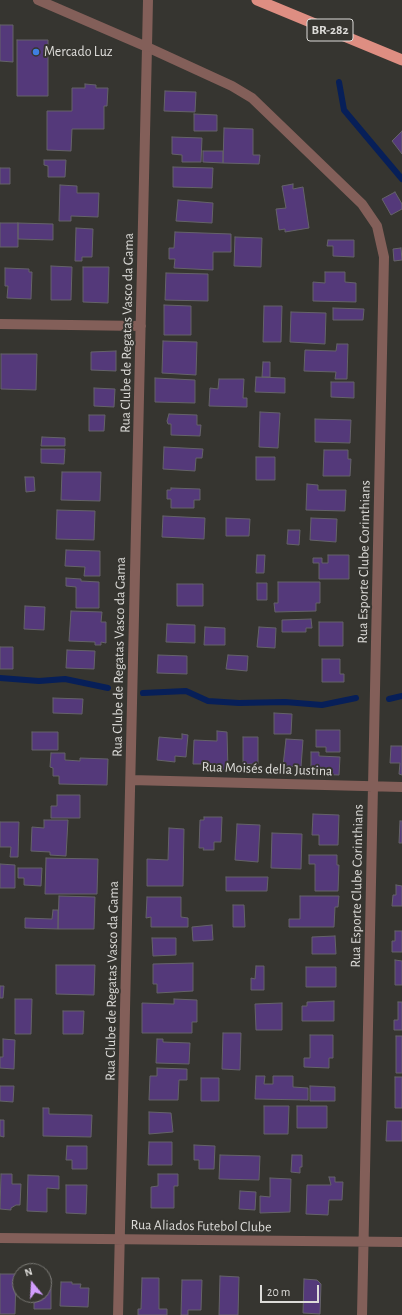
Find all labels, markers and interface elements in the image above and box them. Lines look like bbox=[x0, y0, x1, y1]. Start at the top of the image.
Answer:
road number: BR-282 bbox=[307, 19, 353, 41]
place label: Mercado Luz bbox=[44, 44, 113, 60]
marker: Mercado Luz bbox=[31, 47, 41, 57]
street label: Rua Clube de Regatas Vasco da Gama bbox=[117, 233, 137, 433]
street label: Rua Esporte Clube Corinthians bbox=[354, 480, 374, 644]
street label: Rua Clube de Regatas Vasco da Gama bbox=[109, 557, 129, 757]
street label: Rua Moisés della Justina bbox=[201, 758, 333, 780]
street label: Rua Esporte Clube Corinthians bbox=[347, 804, 367, 968]
street label: Rua Clube de Regatas Vasco da Gama bbox=[102, 881, 122, 1081]
street label: Rua Aliados Futebol Clube bbox=[130, 1216, 272, 1236]
north arrow bbox=[12, 1263, 52, 1303]
text: N bbox=[23, 1266, 34, 1278]
scale bar bbox=[262, 1277, 321, 1303]
text: 20 m bbox=[267, 1286, 290, 1298]

